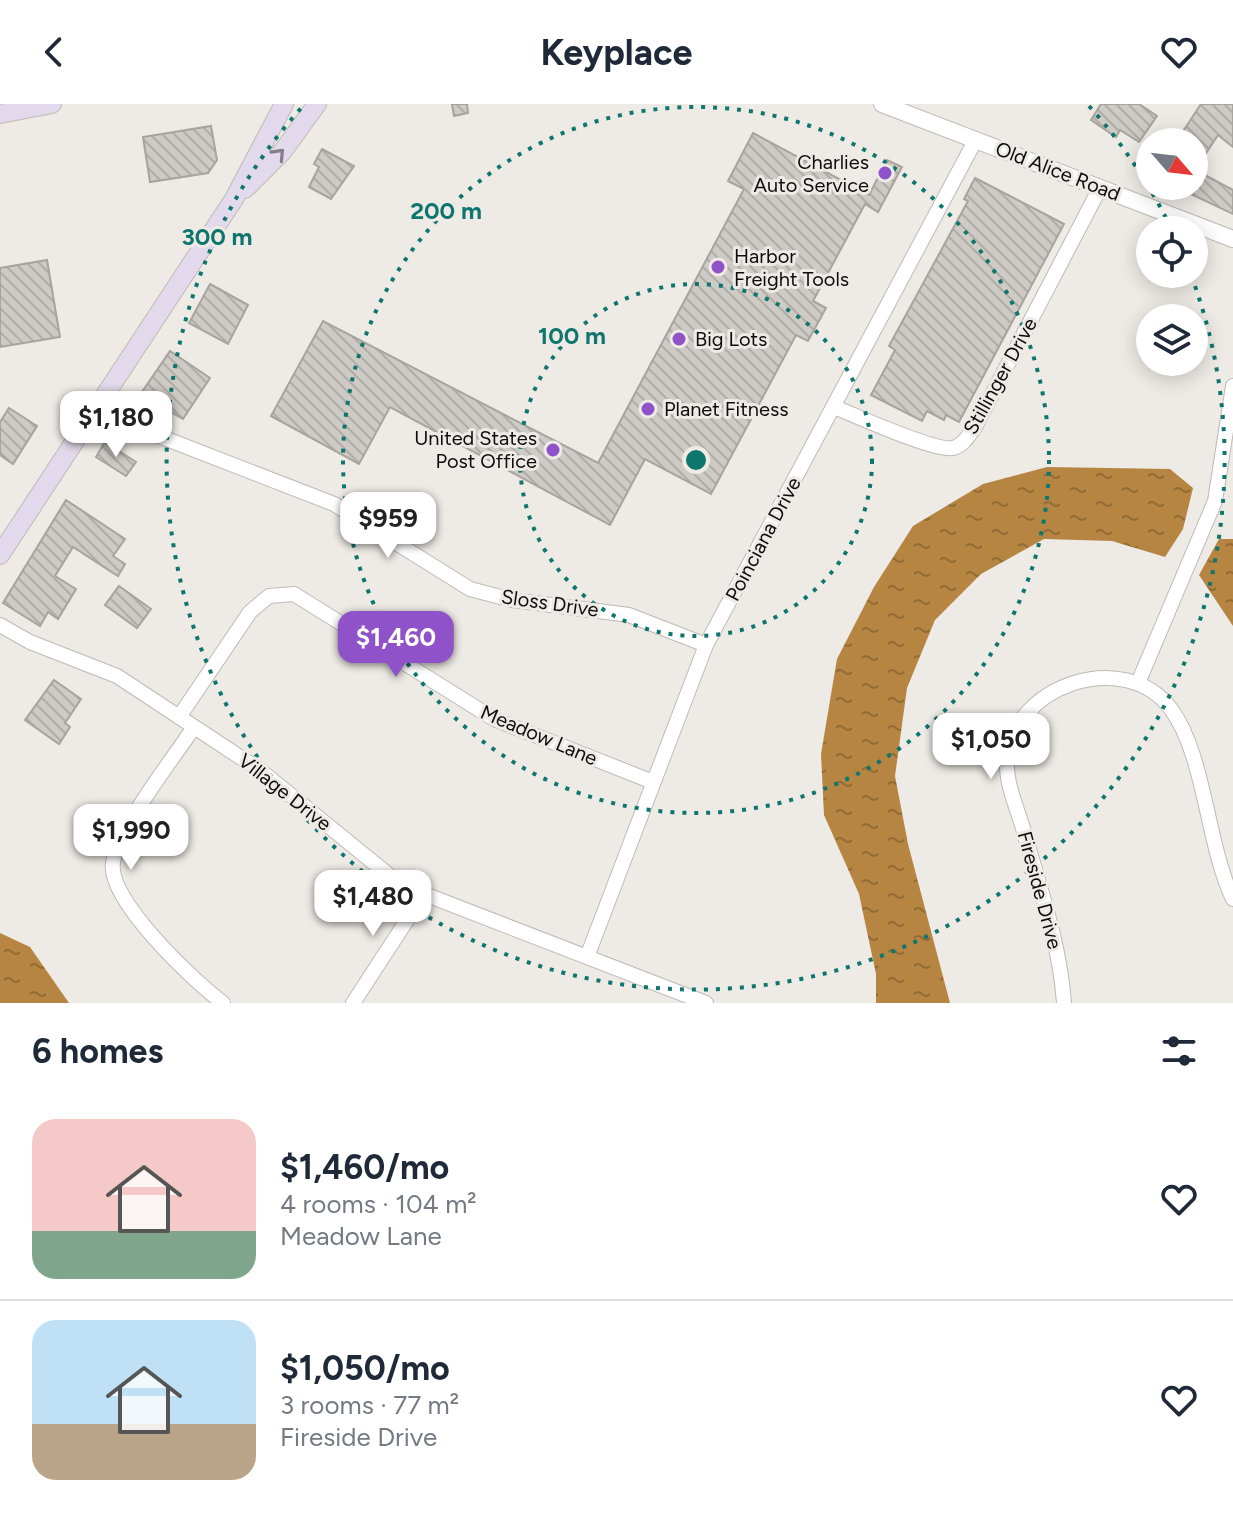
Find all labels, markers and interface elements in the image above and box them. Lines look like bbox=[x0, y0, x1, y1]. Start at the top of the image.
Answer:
icon: back bbox=[32, 30, 76, 74]
icon: heart bbox=[1157, 30, 1201, 74]
text: Keyplace bbox=[540, 31, 693, 74]
north arrow bbox=[1136, 128, 1208, 200]
map controls bbox=[1136, 128, 1208, 376]
street label: Old Alice Road bbox=[992, 136, 1124, 206]
one-way arrow bbox=[269, 149, 283, 164]
place label: Charlies Auto Service bbox=[754, 150, 869, 197]
marker: Charlies Auto Service bbox=[876, 164, 894, 182]
text: 200 m bbox=[410, 196, 482, 225]
button: locate bbox=[1136, 216, 1208, 288]
text: 300 m bbox=[181, 222, 253, 251]
place label: Harbor Freight Tools bbox=[734, 244, 849, 291]
marker: Harbor Freight Tools bbox=[709, 258, 727, 276]
button: layers bbox=[1136, 304, 1208, 376]
street label: Stillinger Drive bbox=[958, 313, 1042, 439]
text: 100 m bbox=[538, 321, 606, 350]
place label: Big Lots bbox=[695, 327, 767, 351]
marker: Big Lots bbox=[670, 330, 688, 348]
pin: $1,180 bbox=[51, 391, 181, 459]
place label: Planet Fitness bbox=[664, 397, 789, 421]
marker: Planet Fitness bbox=[639, 400, 657, 418]
text: $1,180 bbox=[78, 401, 154, 433]
place label: United States Post Office bbox=[414, 426, 537, 473]
marker: United States Post Office bbox=[544, 441, 562, 459]
centre of rings bbox=[682, 446, 710, 474]
street label: Poinciana Drive bbox=[720, 473, 806, 605]
pin: $959 bbox=[341, 492, 435, 560]
text: $959 bbox=[358, 502, 418, 534]
street label: Sloss Drive bbox=[500, 584, 600, 622]
pin: $1,460 bbox=[331, 611, 461, 679]
text: $1,460 bbox=[356, 621, 436, 653]
street label: Meadow Lane bbox=[477, 700, 601, 770]
pin: $1,050 bbox=[926, 713, 1056, 781]
text: $1,050 bbox=[951, 723, 1031, 755]
street label: Village Drive bbox=[234, 748, 336, 836]
pin: $1,990 bbox=[66, 804, 196, 872]
text: $1,990 bbox=[91, 814, 171, 846]
street label: Fireside Drive bbox=[1013, 828, 1067, 952]
pin: $1,480 bbox=[308, 870, 438, 938]
text: $1,480 bbox=[332, 880, 414, 912]
icon: filters bbox=[1157, 1029, 1201, 1073]
text: 6 homes bbox=[32, 1031, 163, 1072]
text: $1,460/mo bbox=[280, 1147, 449, 1188]
icon: home bbox=[96, 1151, 192, 1247]
icon: heart bbox=[1157, 1177, 1201, 1221]
text: 4 rooms · 104 m² bbox=[280, 1188, 477, 1220]
text: Meadow Lane bbox=[280, 1220, 442, 1252]
text: $1,050/mo bbox=[280, 1348, 450, 1389]
icon: home bbox=[96, 1352, 192, 1448]
icon: heart bbox=[1157, 1378, 1201, 1422]
text: 3 rooms · 77 m² bbox=[280, 1389, 459, 1421]
text: Fireside Drive bbox=[280, 1421, 437, 1453]

